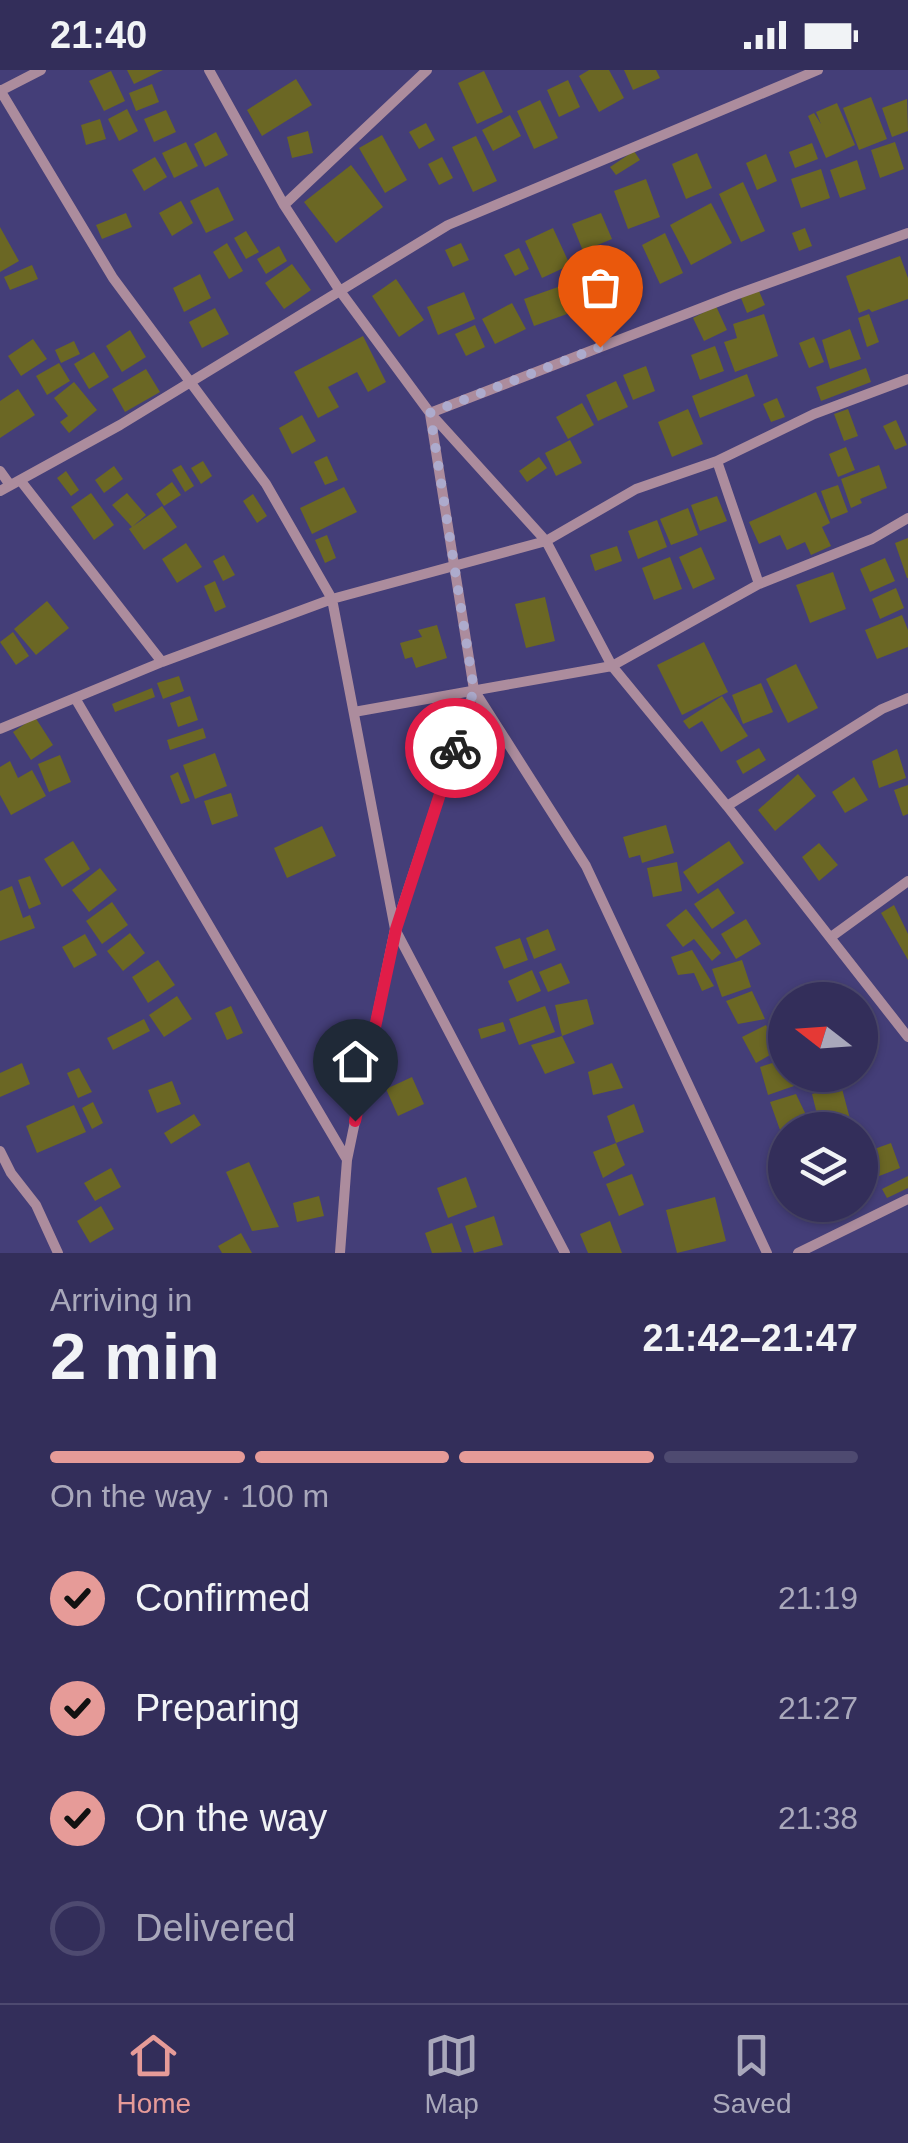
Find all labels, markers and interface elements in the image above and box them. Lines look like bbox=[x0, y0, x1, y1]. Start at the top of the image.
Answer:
text: 21:40 bbox=[50, 14, 147, 56]
pin bbox=[558, 245, 643, 348]
icon: bag bbox=[573, 260, 628, 315]
courier bbox=[405, 698, 505, 798]
icon: bike bbox=[428, 721, 483, 776]
north arrow bbox=[768, 982, 878, 1092]
map controls bbox=[768, 982, 878, 1222]
pin bbox=[313, 1019, 398, 1122]
icon: home bbox=[328, 1034, 383, 1089]
button: layers bbox=[768, 1112, 878, 1222]
text: Arriving in bbox=[50, 1282, 192, 1318]
text: 21:42–21:47 bbox=[642, 1317, 858, 1359]
text: 2 min bbox=[50, 1320, 220, 1393]
text: On the way · 100 m bbox=[50, 1478, 329, 1514]
icon: check bbox=[50, 1571, 105, 1626]
text: Confirmed bbox=[135, 1577, 310, 1619]
text: 21:19 bbox=[778, 1580, 858, 1616]
icon: check bbox=[50, 1681, 105, 1736]
text: Preparing bbox=[135, 1687, 300, 1729]
text: 21:27 bbox=[778, 1690, 858, 1726]
icon: check bbox=[50, 1791, 105, 1846]
text: On the way bbox=[135, 1797, 327, 1839]
text: 21:38 bbox=[778, 1800, 858, 1836]
text: Delivered bbox=[135, 1907, 296, 1949]
tab: Home bbox=[116, 2028, 191, 2120]
tab: Map bbox=[424, 2028, 479, 2120]
tab: Saved bbox=[712, 2028, 791, 2120]

